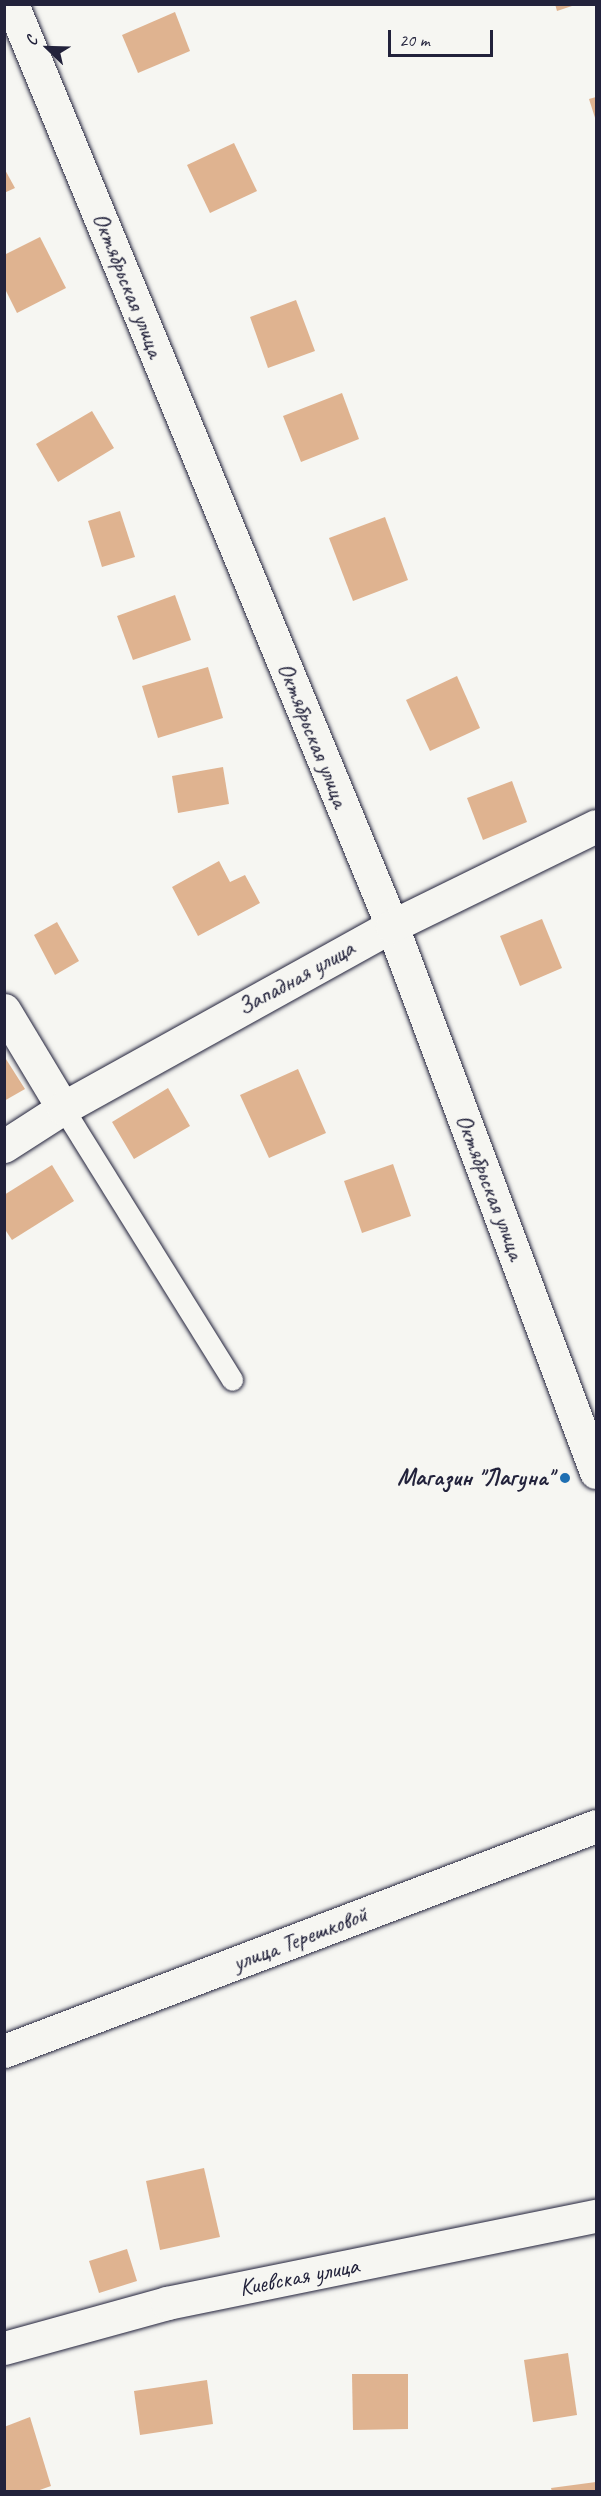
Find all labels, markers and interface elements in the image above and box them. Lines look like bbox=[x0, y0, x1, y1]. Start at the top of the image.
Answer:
north arrow bbox=[18, 18, 78, 78]
scale bar bbox=[391, 18, 496, 56]
text: 20 m bbox=[399, 29, 430, 51]
text: С bbox=[21, 33, 42, 48]
street label: Октябрьская улица bbox=[86, 208, 170, 362]
street label: Октябрьская улица bbox=[271, 658, 355, 812]
street label: Западная улица bbox=[232, 934, 360, 1022]
street label: Октябрьская улица bbox=[449, 1110, 531, 1264]
place label: Магазин "Лагуна" bbox=[397, 1464, 553, 1492]
marker: Магазин "Лагуна" bbox=[558, 1471, 572, 1485]
street label: улица Терешковой bbox=[230, 1901, 370, 1977]
street label: Киевская улица bbox=[236, 2251, 362, 2303]

